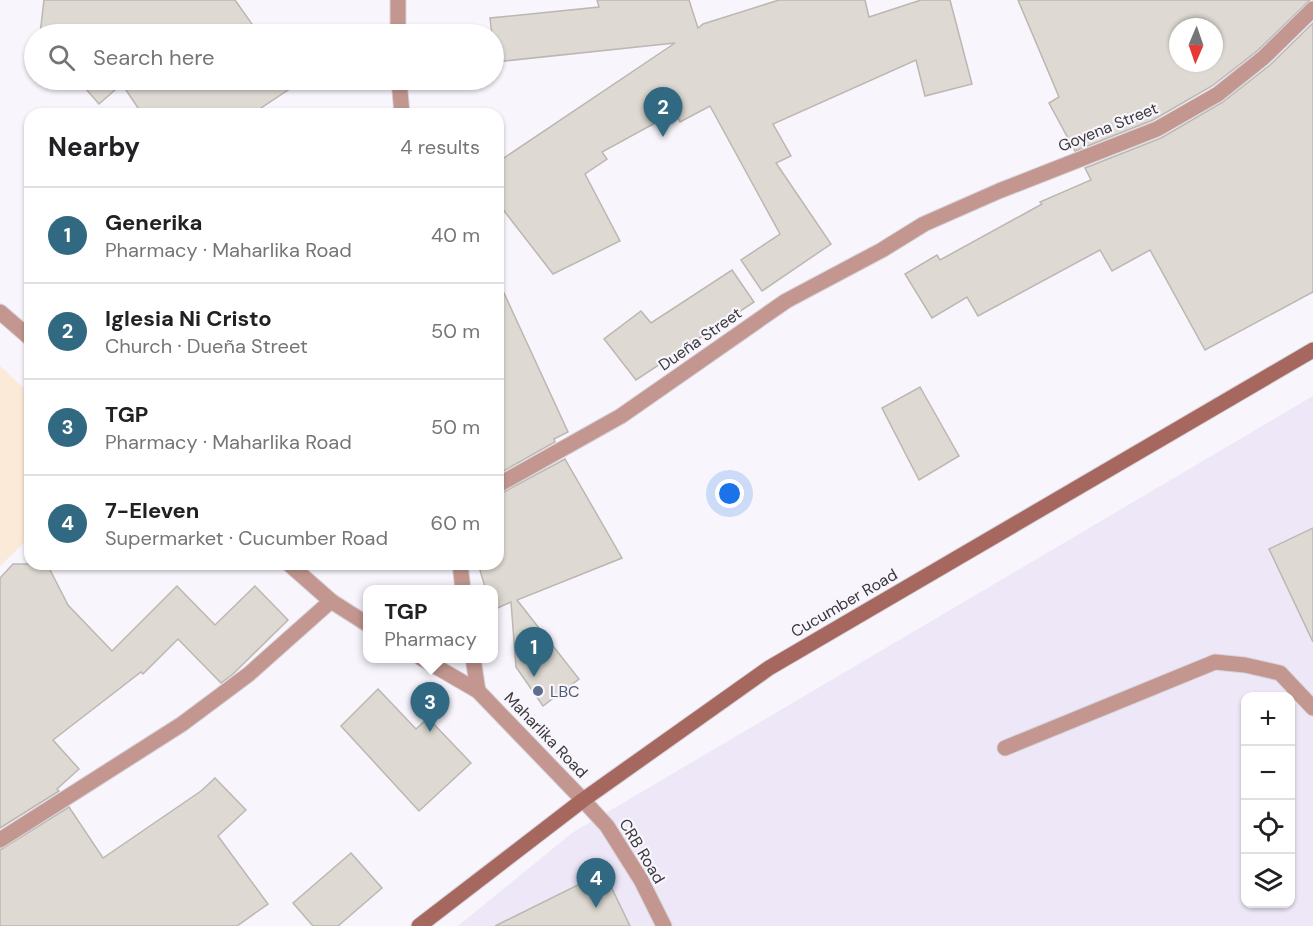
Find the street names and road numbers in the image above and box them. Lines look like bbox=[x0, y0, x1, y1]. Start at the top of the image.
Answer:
street label: Goyena Street bbox=[1055, 97, 1161, 157]
street label: Dueña Street bbox=[654, 303, 746, 375]
street label: Cucumber Road bbox=[787, 564, 901, 642]
street label: Maharlika Road bbox=[500, 688, 592, 782]
street label: CRB Road bbox=[614, 815, 670, 887]

